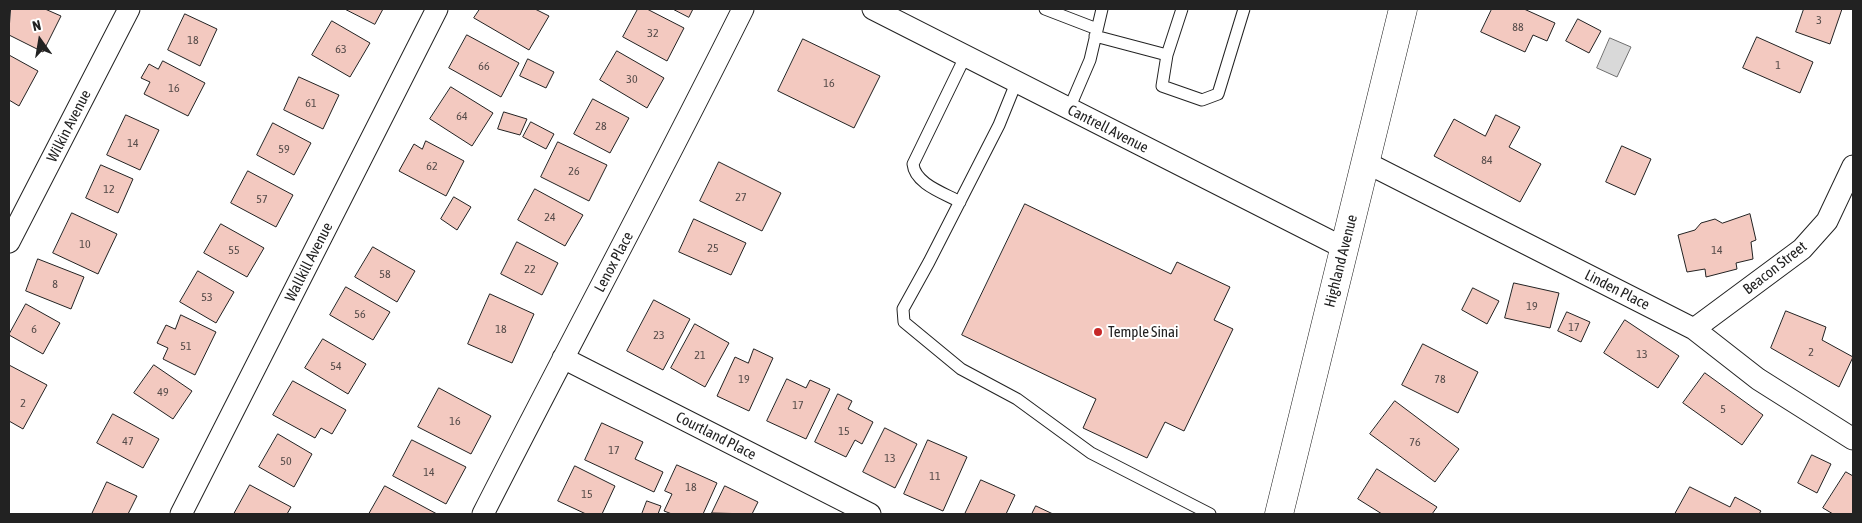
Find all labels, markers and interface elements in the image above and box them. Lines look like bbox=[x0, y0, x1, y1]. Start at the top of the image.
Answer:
house number: 3 bbox=[1816, 13, 1822, 27]
north arrow bbox=[15, 15, 65, 65]
text: N bbox=[31, 17, 42, 34]
house number: 88 bbox=[1512, 20, 1524, 34]
house number: 32 bbox=[647, 26, 659, 40]
house number: 18 bbox=[187, 33, 199, 47]
house number: 63 bbox=[335, 42, 347, 56]
house number: 1 bbox=[1775, 58, 1781, 72]
house number: 66 bbox=[478, 59, 490, 73]
house number: 30 bbox=[626, 72, 638, 86]
house number: 16 bbox=[823, 76, 835, 90]
house number: 16 bbox=[168, 81, 180, 95]
street label: Wilkin Avenue bbox=[43, 87, 95, 165]
house number: 61 bbox=[305, 96, 317, 110]
street label: Cantrell Avenue bbox=[1065, 101, 1151, 157]
house number: 64 bbox=[456, 109, 468, 123]
house number: 28 bbox=[595, 119, 607, 133]
house number: 14 bbox=[127, 136, 139, 150]
house number: 59 bbox=[278, 142, 290, 156]
house number: 84 bbox=[1481, 153, 1493, 167]
house number: 62 bbox=[426, 159, 438, 173]
house number: 26 bbox=[568, 164, 580, 178]
house number: 12 bbox=[103, 182, 115, 196]
house number: 27 bbox=[735, 190, 747, 204]
house number: 57 bbox=[256, 192, 268, 206]
house number: 24 bbox=[544, 210, 556, 224]
street label: Highland Avenue bbox=[1321, 213, 1361, 309]
street label: Wallkill Avenue bbox=[281, 219, 337, 305]
street label: Lenox Place bbox=[591, 229, 637, 295]
house number: 10 bbox=[79, 237, 91, 251]
street label: Beacon Street bbox=[1740, 238, 1810, 298]
house number: 25 bbox=[707, 241, 719, 255]
house number: 55 bbox=[228, 243, 240, 257]
house number: 14 bbox=[1711, 243, 1723, 257]
house number: 22 bbox=[524, 262, 536, 276]
street label: Linden Place bbox=[1582, 266, 1652, 314]
house number: 58 bbox=[379, 267, 391, 281]
house number: 8 bbox=[52, 277, 58, 291]
house number: 53 bbox=[201, 290, 213, 304]
house number: 19 bbox=[1526, 299, 1538, 313]
house number: 56 bbox=[354, 307, 366, 321]
house number: 17 bbox=[1568, 320, 1580, 334]
house number: 6 bbox=[31, 322, 37, 336]
house number: 18 bbox=[495, 322, 507, 336]
place label: Temple Sinai bbox=[1108, 323, 1179, 341]
marker: Temple Sinai bbox=[1092, 326, 1104, 338]
house number: 23 bbox=[653, 328, 665, 342]
house number: 51 bbox=[180, 339, 192, 353]
house number: 2 bbox=[1808, 345, 1814, 359]
house number: 13 bbox=[1636, 347, 1648, 361]
house number: 21 bbox=[694, 348, 706, 362]
house number: 54 bbox=[330, 359, 342, 373]
house number: 19 bbox=[738, 372, 750, 386]
house number: 78 bbox=[1434, 372, 1446, 386]
house number: 49 bbox=[157, 385, 169, 399]
house number: 2 bbox=[20, 396, 26, 410]
house number: 17 bbox=[792, 398, 804, 412]
house number: 5 bbox=[1720, 402, 1726, 416]
street label: Courtland Place bbox=[673, 408, 759, 464]
house number: 16 bbox=[449, 414, 461, 428]
house number: 15 bbox=[838, 424, 850, 438]
house number: 47 bbox=[122, 434, 134, 448]
house number: 76 bbox=[1409, 435, 1421, 449]
house number: 17 bbox=[608, 443, 620, 457]
house number: 13 bbox=[884, 451, 896, 465]
house number: 50 bbox=[280, 454, 292, 468]
house number: 14 bbox=[423, 465, 435, 479]
house number: 11 bbox=[929, 469, 941, 483]
house number: 18 bbox=[685, 480, 697, 494]
house number: 15 bbox=[581, 487, 593, 501]

